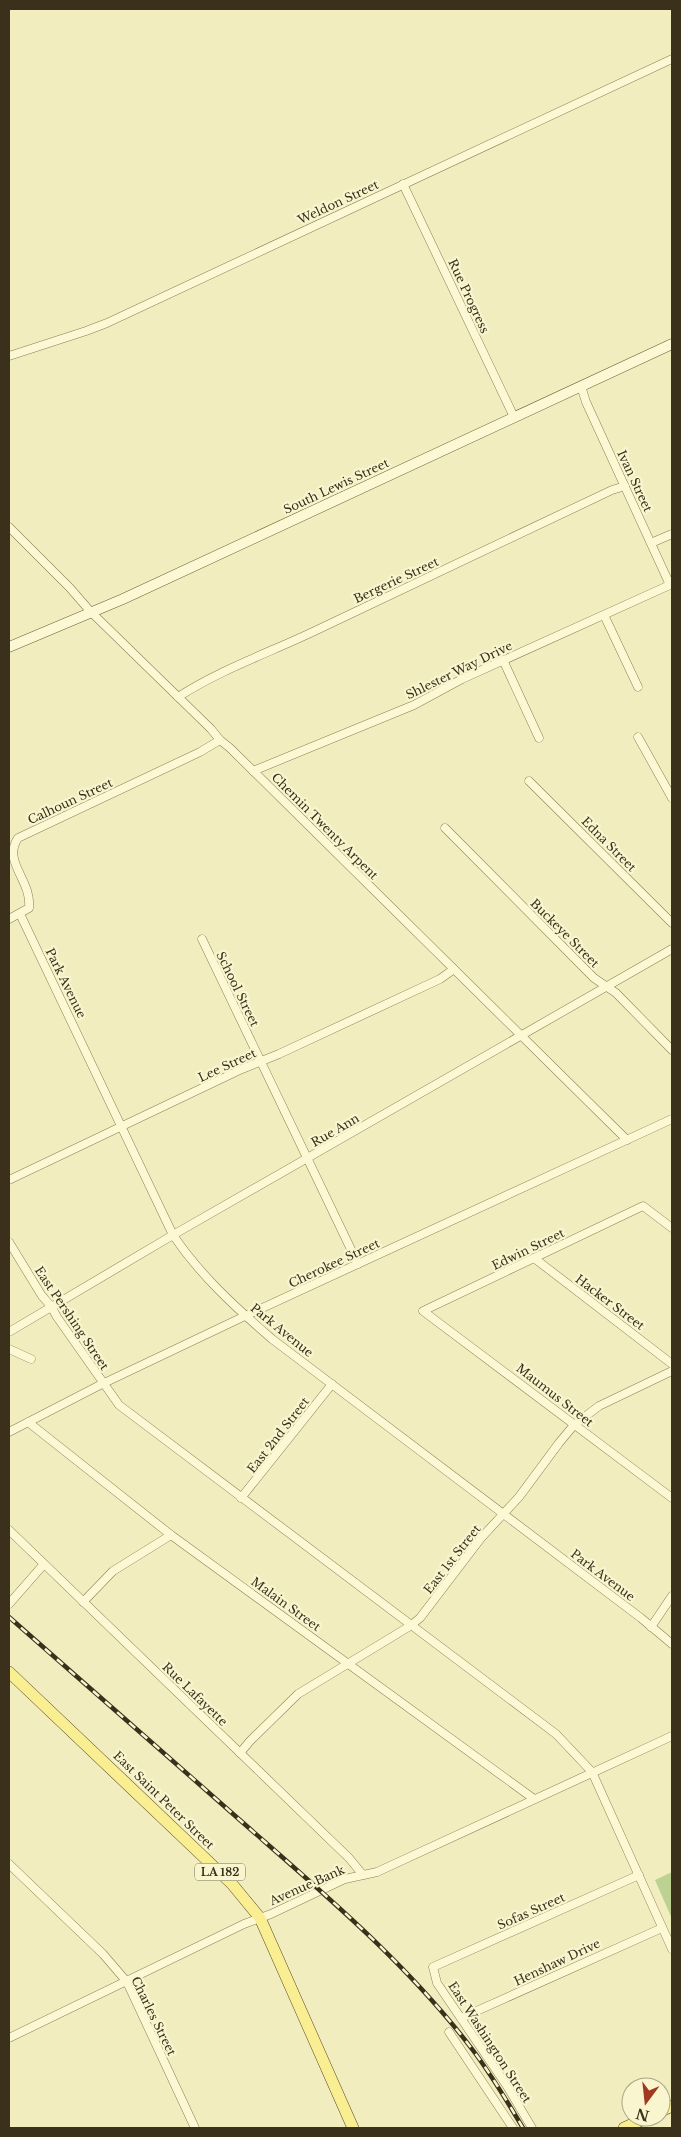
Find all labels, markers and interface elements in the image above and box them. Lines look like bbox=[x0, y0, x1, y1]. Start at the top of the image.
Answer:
street label: Weldon Street bbox=[294, 176, 381, 228]
street label: Rue Progress bbox=[445, 257, 493, 335]
street label: Ivan Street bbox=[614, 448, 656, 515]
street label: South Lewis Street bbox=[281, 455, 392, 517]
street label: Bergerie Street bbox=[351, 554, 441, 606]
street label: Shlester Way Drive bbox=[403, 638, 515, 702]
street label: Chemin Twenty Arpent bbox=[269, 770, 382, 883]
street label: Calhoun Street bbox=[25, 775, 115, 827]
street label: Edna Street bbox=[579, 814, 640, 875]
street label: Buckeye Street bbox=[527, 895, 603, 971]
street label: Park Avenue bbox=[43, 945, 90, 1021]
street label: School Street bbox=[213, 949, 263, 1029]
street label: Lee Street bbox=[196, 1045, 259, 1085]
street label: Rue Ann bbox=[308, 1110, 362, 1150]
street label: Edwin Street bbox=[489, 1225, 567, 1273]
street label: Cherokee Street bbox=[286, 1235, 382, 1291]
street label: East Pershing Street bbox=[32, 1263, 113, 1373]
street label: Hacker Street bbox=[572, 1271, 648, 1333]
street label: Park Avenue bbox=[248, 1300, 316, 1360]
street label: Maumus Street bbox=[513, 1360, 597, 1430]
street label: East 2nd Street bbox=[244, 1394, 313, 1476]
street label: East 1st Street bbox=[420, 1521, 484, 1597]
street label: Park Avenue bbox=[568, 1546, 638, 1604]
street label: Malain Street bbox=[248, 1574, 324, 1634]
street label: Rue Lafayette bbox=[159, 1659, 231, 1729]
street label: East Saint Peter Street bbox=[110, 1748, 218, 1852]
street label: Avenue Bank bbox=[266, 1861, 347, 1909]
road number: LA 182 bbox=[195, 1864, 245, 1880]
street label: Sofas Street bbox=[495, 1889, 567, 1933]
street label: Henshaw Drive bbox=[511, 1935, 603, 1989]
street label: Charles Street bbox=[128, 1974, 180, 2058]
street label: East Washington Street bbox=[445, 1979, 535, 2106]
north arrow bbox=[621, 2077, 671, 2127]
text: N bbox=[634, 2104, 651, 2125]

